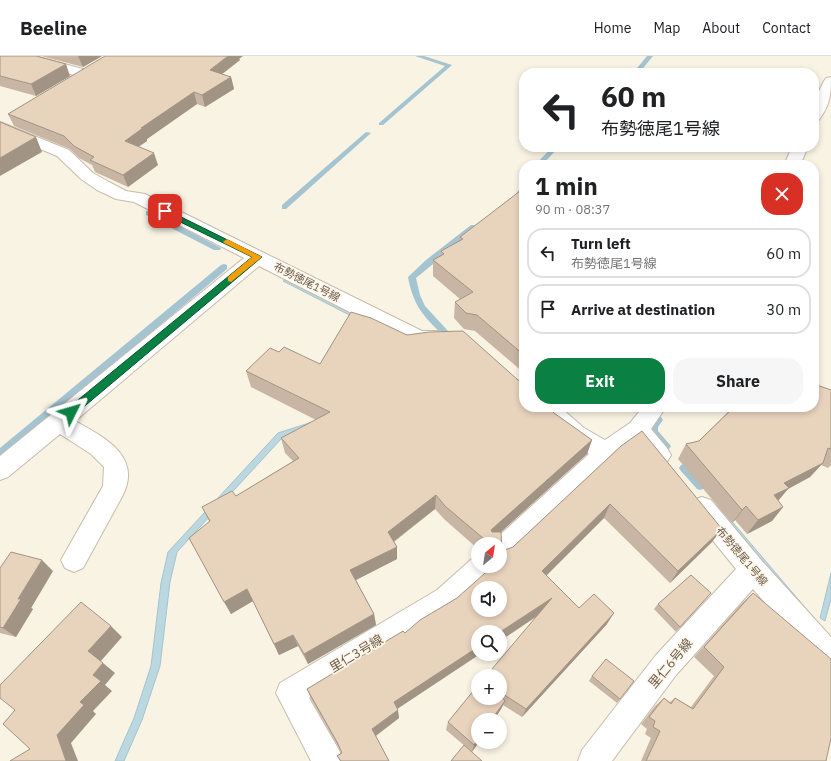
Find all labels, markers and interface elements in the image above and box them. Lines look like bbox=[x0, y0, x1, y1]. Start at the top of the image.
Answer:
text: Beeline bbox=[20, 16, 87, 40]
text: Home bbox=[594, 19, 631, 37]
text: Map bbox=[653, 19, 680, 37]
text: About bbox=[702, 19, 740, 37]
text: Contact bbox=[762, 19, 811, 37]
text: 60 m bbox=[601, 78, 666, 115]
icon: left bbox=[535, 84, 587, 136]
text: 布勢徳尾1号線 bbox=[601, 117, 720, 140]
text: 1 min bbox=[535, 170, 598, 202]
button: close bbox=[761, 173, 803, 215]
pin bbox=[148, 194, 182, 228]
icon: arrive bbox=[154, 200, 176, 222]
text: 90 m · 08:37 bbox=[535, 201, 610, 218]
text: Turn left bbox=[571, 234, 631, 253]
icon: left bbox=[537, 242, 559, 264]
text: 60 m bbox=[766, 244, 801, 263]
text: 布勢徳尾1号線 bbox=[571, 255, 657, 272]
street label: 布勢徳尾1号線 bbox=[271, 259, 343, 305]
icon: arrive bbox=[537, 298, 559, 320]
text: Arrive at destination bbox=[571, 300, 715, 319]
text: 30 m bbox=[766, 300, 801, 319]
button: Exit bbox=[535, 358, 665, 404]
button: Share bbox=[673, 358, 803, 404]
position arrow bbox=[50, 391, 92, 433]
street label: 布勢徳尾1号線 bbox=[713, 524, 771, 588]
north arrow bbox=[471, 537, 507, 573]
map controls bbox=[471, 537, 507, 749]
button: sound bbox=[471, 581, 507, 617]
button: search bbox=[471, 625, 507, 661]
street label: 里仁3号線 bbox=[326, 631, 386, 676]
street label: 里仁6号線 bbox=[645, 635, 696, 692]
button: + bbox=[471, 669, 507, 705]
button: − bbox=[471, 713, 507, 749]

